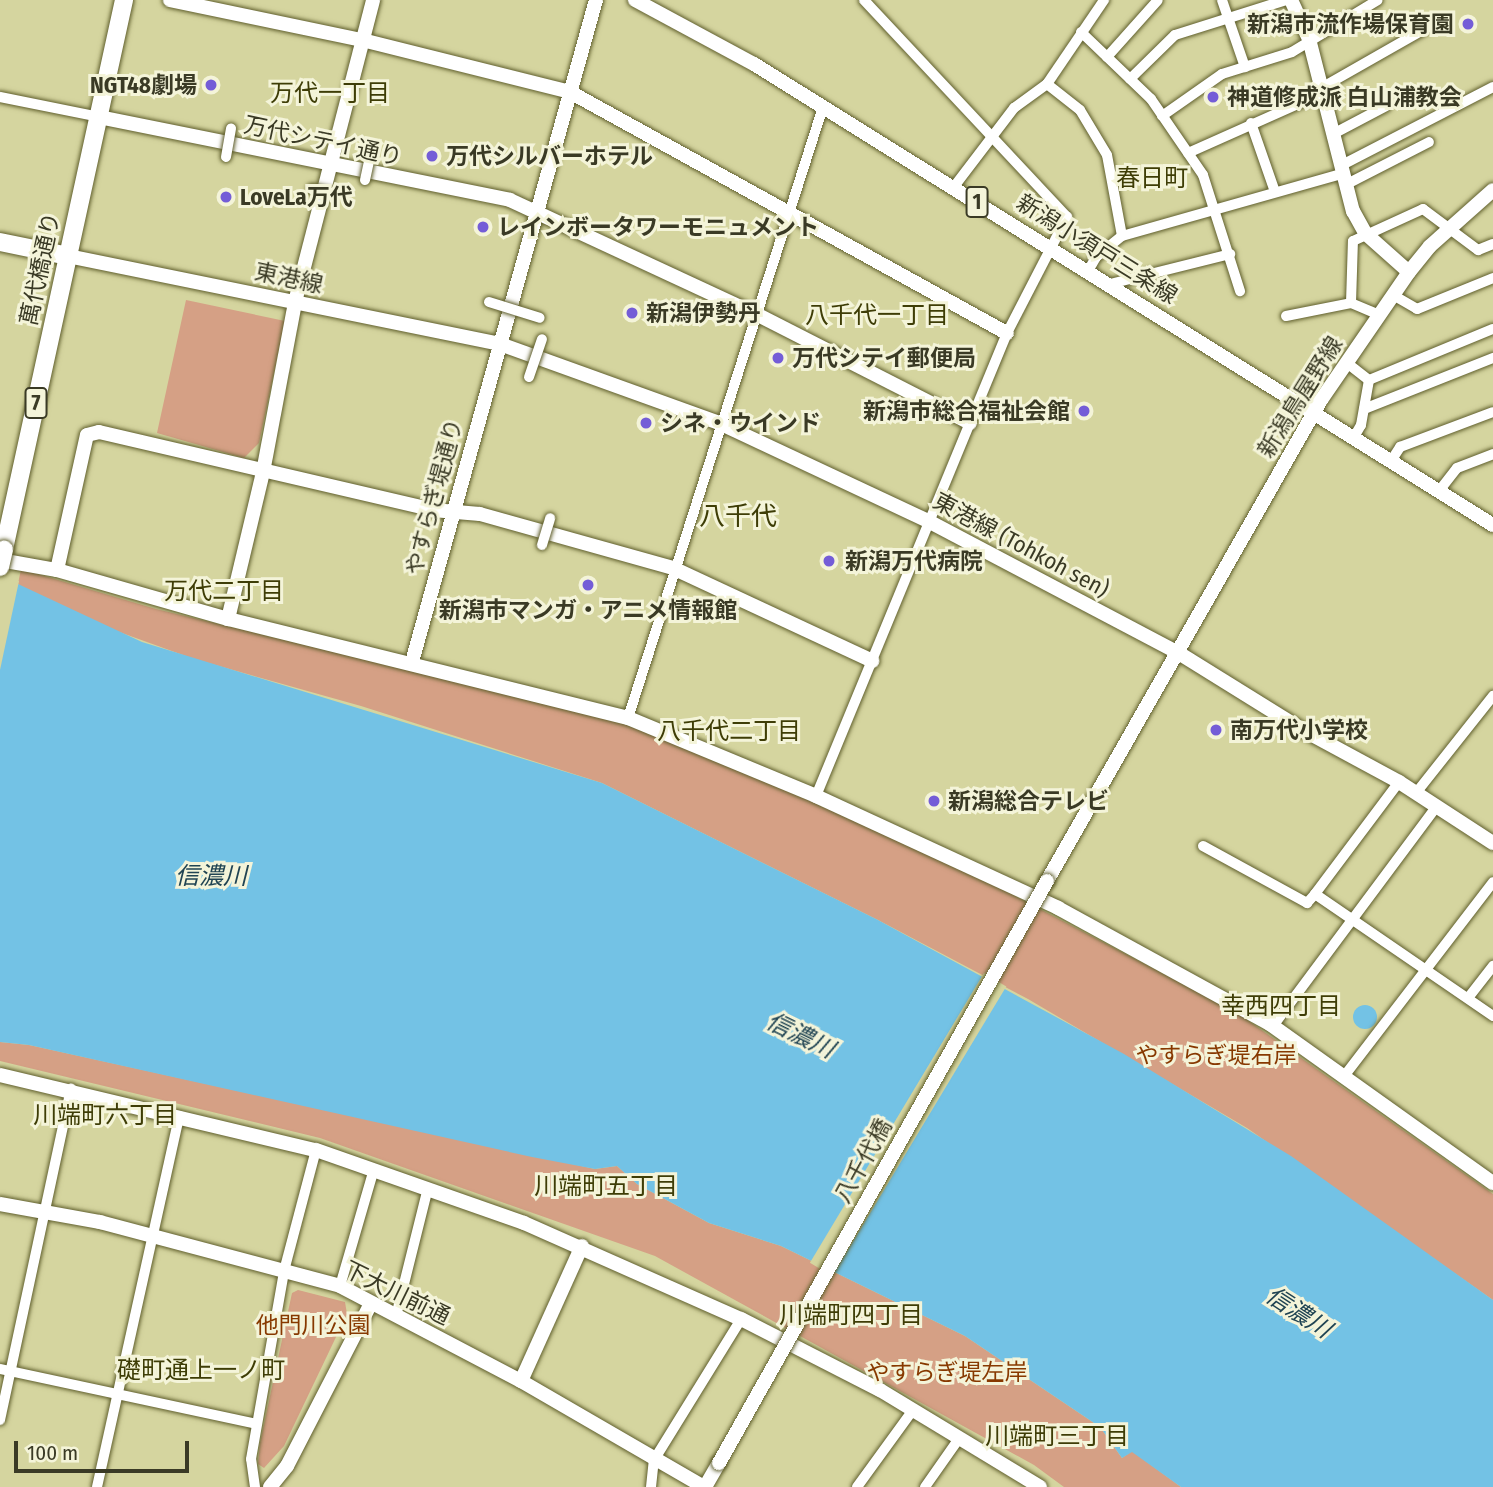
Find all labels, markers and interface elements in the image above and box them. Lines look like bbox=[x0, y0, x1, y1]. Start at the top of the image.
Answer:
place label: 新潟市流作場保育園 bbox=[1247, 10, 1454, 38]
marker: 新潟市流作場保育園 bbox=[1460, 16, 1476, 32]
place label: NGT48劇場 bbox=[90, 71, 197, 99]
marker: NGT48劇場 bbox=[203, 77, 219, 93]
district label: 万代一丁目 bbox=[270, 80, 390, 108]
place label: 神道修成派 白山浦教会 bbox=[1227, 83, 1462, 111]
marker: 神道修成派 白山浦教会 bbox=[1205, 89, 1221, 105]
street label: 万代シテイ通り bbox=[241, 111, 405, 171]
place label: 万代シルバーホテル bbox=[446, 142, 653, 170]
marker: 万代シルバーホテル bbox=[424, 148, 440, 164]
district label: 春日町 bbox=[1116, 165, 1188, 193]
place label: LoveLa万代 bbox=[240, 183, 353, 211]
road number: 1 bbox=[965, 184, 989, 220]
marker: LoveLa万代 bbox=[218, 189, 234, 205]
street label: 新潟小須戸三条線 bbox=[1012, 189, 1182, 309]
street label: 萬代橋通り bbox=[15, 210, 65, 328]
place label: レインボータワーモニュメント bbox=[497, 213, 819, 241]
marker: レインボータワーモニュメント bbox=[475, 219, 491, 235]
street label: 東港線 bbox=[252, 257, 326, 299]
place label: 新潟伊勢丹 bbox=[646, 299, 761, 327]
district label: 八千代一丁目 bbox=[805, 302, 949, 330]
marker: 新潟伊勢丹 bbox=[624, 305, 640, 321]
street label: 新潟鳥屋野線 bbox=[1252, 331, 1348, 463]
place label: 万代シテイ郵便局 bbox=[792, 344, 976, 372]
marker: 万代シテイ郵便局 bbox=[770, 350, 786, 366]
road number: 7 bbox=[24, 386, 48, 420]
place label: 新潟市総合福祉会館 bbox=[863, 397, 1070, 425]
marker: 新潟市総合福祉会館 bbox=[1076, 403, 1092, 419]
place label: シネ・ウインド bbox=[660, 409, 821, 437]
marker: シネ・ウインド bbox=[638, 415, 654, 431]
street label: やすらぎ堤通り bbox=[400, 416, 468, 578]
street label: 東港線 (Tohkoh sen) bbox=[928, 487, 1114, 603]
district label: 八千代 bbox=[699, 501, 777, 533]
place label: 新潟万代病院 bbox=[845, 547, 983, 575]
marker: 新潟万代病院 bbox=[819, 551, 839, 571]
marker: 新潟市マンガ・アニメ情報館 bbox=[580, 577, 596, 593]
district label: 万代二丁目 bbox=[164, 578, 284, 606]
place label: 新潟市マンガ・アニメ情報館 bbox=[439, 596, 737, 624]
place label: 南万代小学校 bbox=[1230, 716, 1368, 744]
district label: 八千代二丁目 bbox=[657, 718, 801, 746]
marker: 南万代小学校 bbox=[1208, 722, 1224, 738]
place label: 新潟総合テレビ bbox=[948, 787, 1109, 815]
marker: 新潟総合テレビ bbox=[926, 793, 942, 809]
water label: 信濃川 bbox=[175, 863, 247, 891]
district label: 幸西四丁目 bbox=[1221, 993, 1341, 1021]
water label: 信濃川 bbox=[761, 1007, 839, 1065]
park label: やすらぎ堤右岸 bbox=[1136, 1041, 1296, 1069]
district label: 川端町六丁目 bbox=[33, 1102, 177, 1130]
street label: 八千代橋 bbox=[829, 1114, 897, 1208]
district label: 川端町五丁目 bbox=[534, 1173, 678, 1201]
street label: 下大川前通 bbox=[339, 1255, 455, 1331]
water label: 信濃川 bbox=[1260, 1281, 1336, 1345]
district label: 川端町四丁目 bbox=[779, 1302, 923, 1330]
park label: 他門川公園 bbox=[256, 1311, 370, 1339]
district label: 礎町通上一ノ町 bbox=[117, 1357, 285, 1385]
park label: やすらぎ堤左岸 bbox=[867, 1358, 1027, 1386]
district label: 川端町三丁目 bbox=[985, 1423, 1129, 1451]
scale bar bbox=[18, 1428, 192, 1472]
text: 100 m bbox=[27, 1440, 78, 1466]

